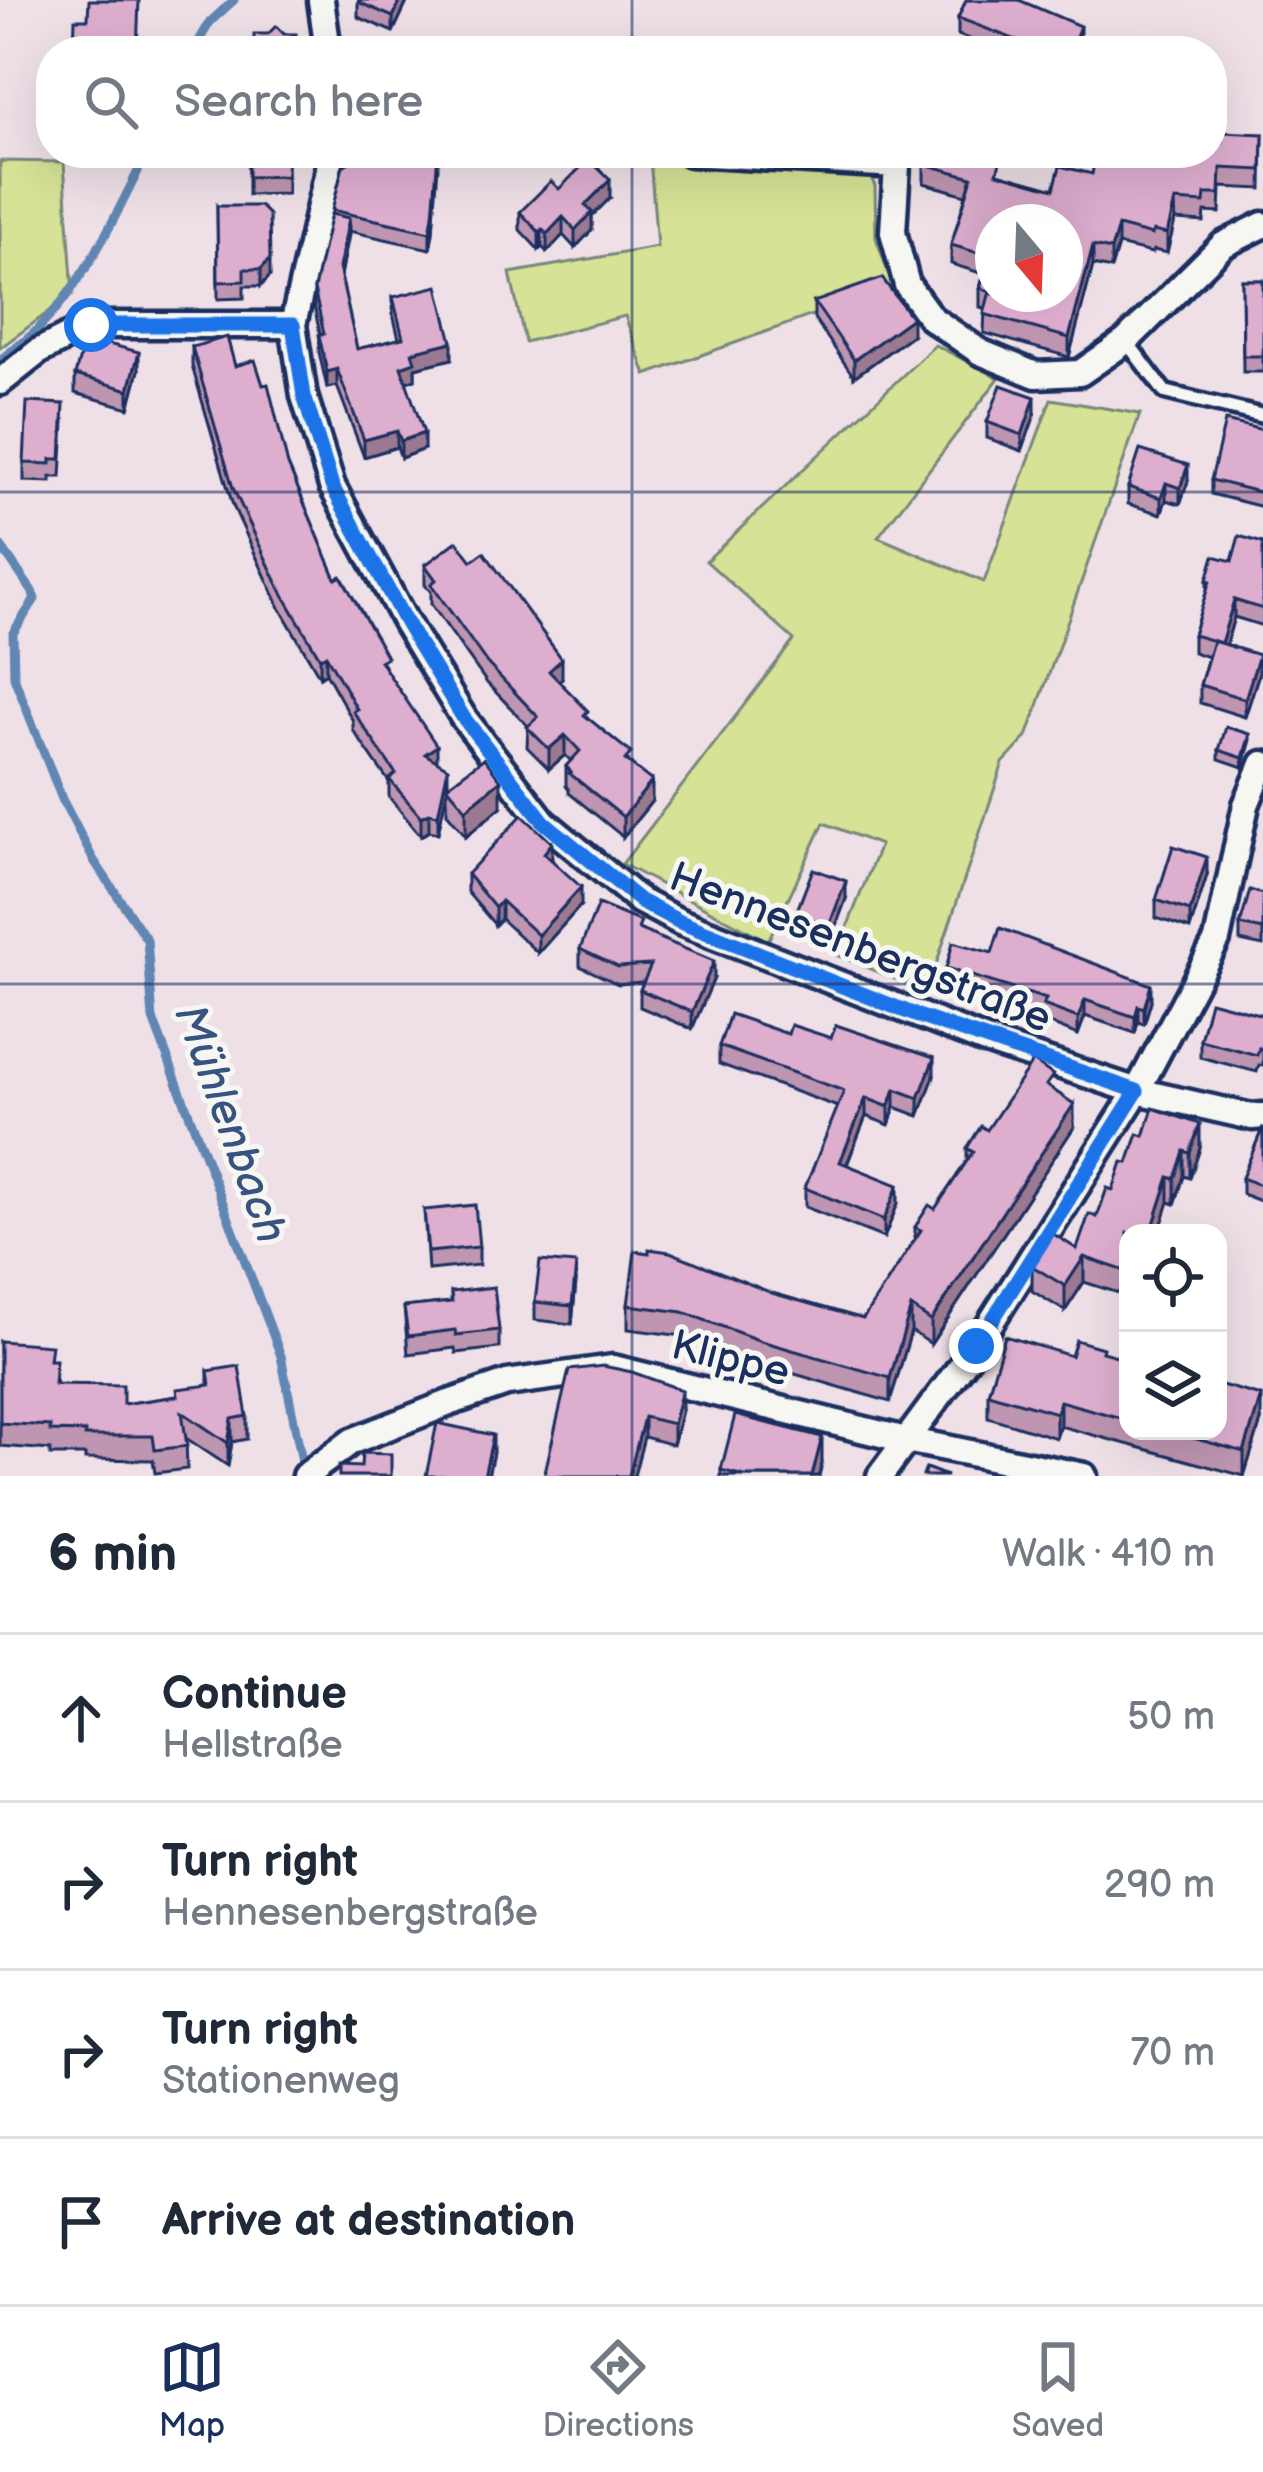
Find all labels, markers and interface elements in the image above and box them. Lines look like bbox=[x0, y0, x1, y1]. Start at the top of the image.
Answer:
search box bbox=[36, 36, 1227, 168]
icon: search bbox=[78, 69, 144, 135]
text: Search here bbox=[174, 75, 423, 130]
north arrow bbox=[975, 204, 1083, 312]
route start bbox=[64, 298, 118, 352]
street label: Hennesenbergstraße bbox=[662, 852, 1058, 1045]
water label: Mühlenbach bbox=[161, 997, 298, 1251]
map controls bbox=[1119, 1224, 1227, 1440]
button: locate bbox=[1119, 1224, 1227, 1332]
route end bbox=[949, 1319, 1003, 1373]
street label: Klippe bbox=[666, 1320, 795, 1399]
button: layers bbox=[1119, 1332, 1227, 1440]
text: 6 min bbox=[48, 1524, 177, 1585]
text: Walk · 410 m bbox=[1002, 1531, 1215, 1578]
text: Continue bbox=[162, 1667, 347, 1722]
icon: ahead bbox=[48, 1685, 114, 1751]
text: 50 m bbox=[1127, 1694, 1215, 1741]
text: Hellstraße bbox=[162, 1722, 343, 1769]
text: Turn right bbox=[162, 1835, 358, 1890]
icon: right bbox=[48, 1853, 114, 1919]
text: 290 m bbox=[1104, 1862, 1215, 1909]
text: Hennesenbergstraße bbox=[162, 1890, 538, 1937]
text: Turn right bbox=[162, 2003, 358, 2058]
icon: right bbox=[48, 2021, 114, 2087]
text: 70 m bbox=[1130, 2030, 1215, 2077]
text: Stationenweg bbox=[162, 2058, 400, 2105]
icon: arrive bbox=[48, 2189, 114, 2255]
text: Arrive at destination bbox=[162, 2194, 575, 2249]
tab: Map bbox=[159, 2334, 225, 2446]
tab: Directions bbox=[542, 2334, 694, 2446]
tab: Saved bbox=[1012, 2334, 1104, 2446]

